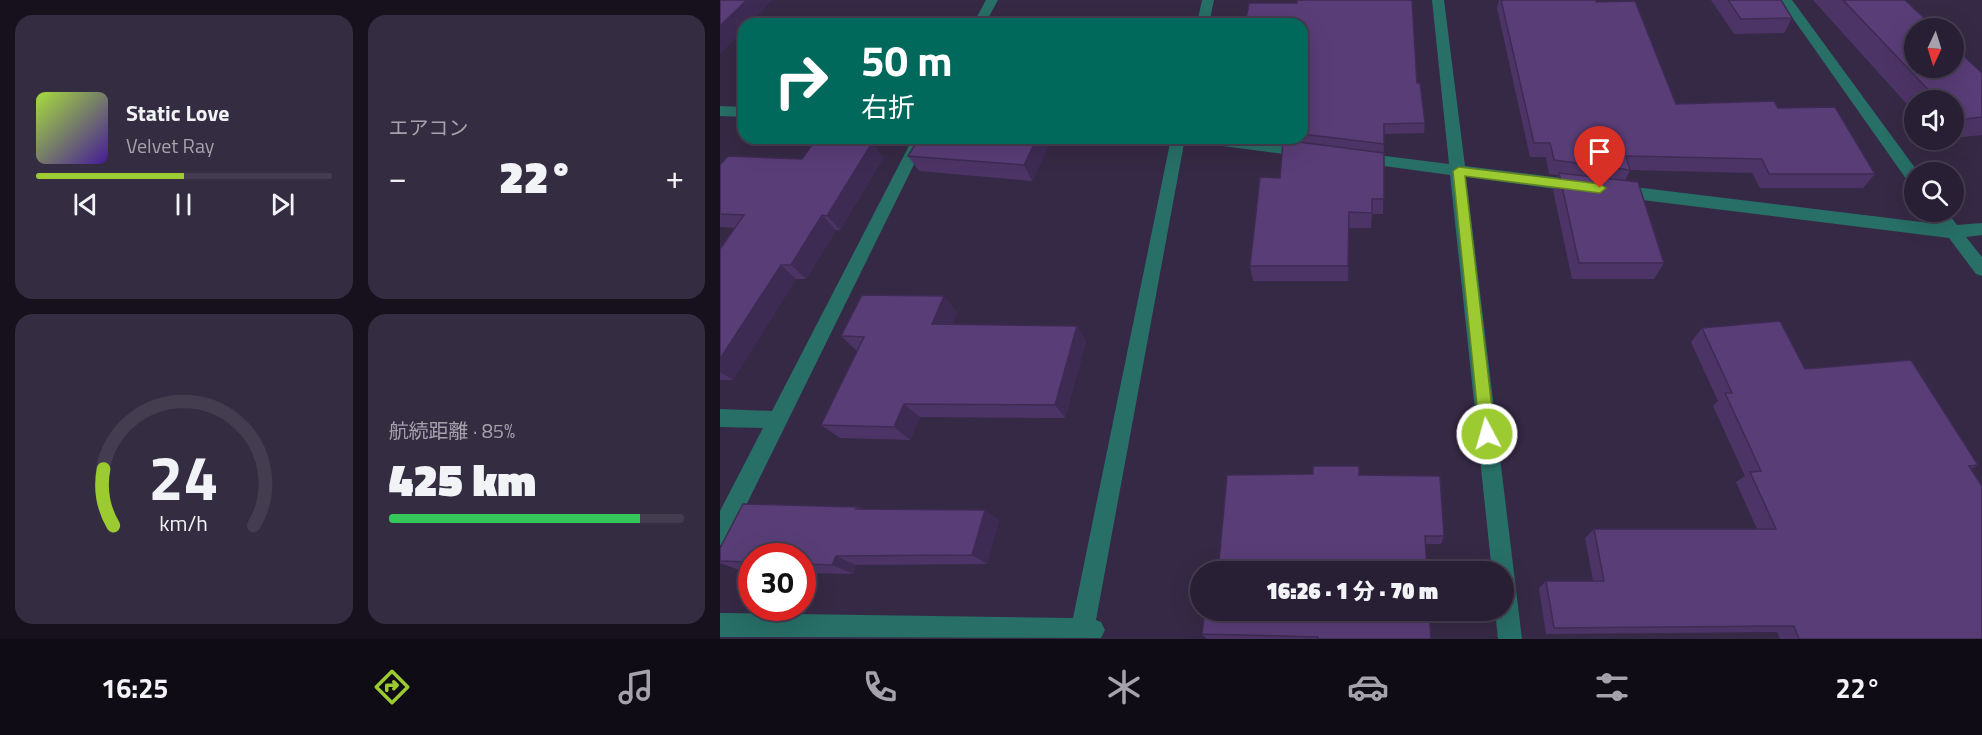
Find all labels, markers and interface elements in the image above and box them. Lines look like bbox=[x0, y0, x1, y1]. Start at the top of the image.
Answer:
north arrow bbox=[1904, 18, 1964, 78]
map controls bbox=[1904, 18, 1964, 222]
text: 50 m bbox=[861, 28, 953, 92]
icon: right bbox=[762, 42, 840, 120]
text: 右折 bbox=[861, 86, 915, 127]
button: sound bbox=[1904, 90, 1964, 150]
text: Static Love bbox=[126, 96, 229, 130]
text: エアコン bbox=[389, 112, 469, 143]
pin bbox=[1574, 126, 1625, 188]
text: Velvet Ray bbox=[126, 130, 215, 161]
icon: arrive bbox=[1583, 135, 1616, 168]
text: 22° bbox=[499, 142, 573, 210]
text: − bbox=[389, 152, 407, 202]
text: + bbox=[666, 152, 684, 202]
button: search bbox=[1904, 162, 1964, 222]
icon: previous bbox=[69, 188, 102, 221]
icon: pause bbox=[167, 188, 200, 221]
icon: next bbox=[266, 188, 299, 221]
position arrow bbox=[1455, 402, 1519, 466]
text: 航続距離 · 85% bbox=[389, 415, 515, 446]
text: 24 bbox=[149, 429, 219, 524]
text: 425 km bbox=[389, 445, 536, 513]
text: km/h bbox=[159, 507, 208, 539]
speed limit sign: 30 bbox=[738, 543, 816, 621]
text: 16:26 · 1 分 · 70 m bbox=[1266, 574, 1438, 608]
icon: directions bbox=[371, 666, 413, 708]
icon: music bbox=[615, 666, 657, 708]
icon: phone bbox=[859, 666, 901, 708]
icon: climate bbox=[1103, 666, 1145, 708]
icon: car bbox=[1347, 666, 1389, 708]
icon: filters bbox=[1591, 666, 1633, 708]
text: 16:25 bbox=[101, 667, 168, 708]
text: 22° bbox=[1835, 667, 1881, 708]

